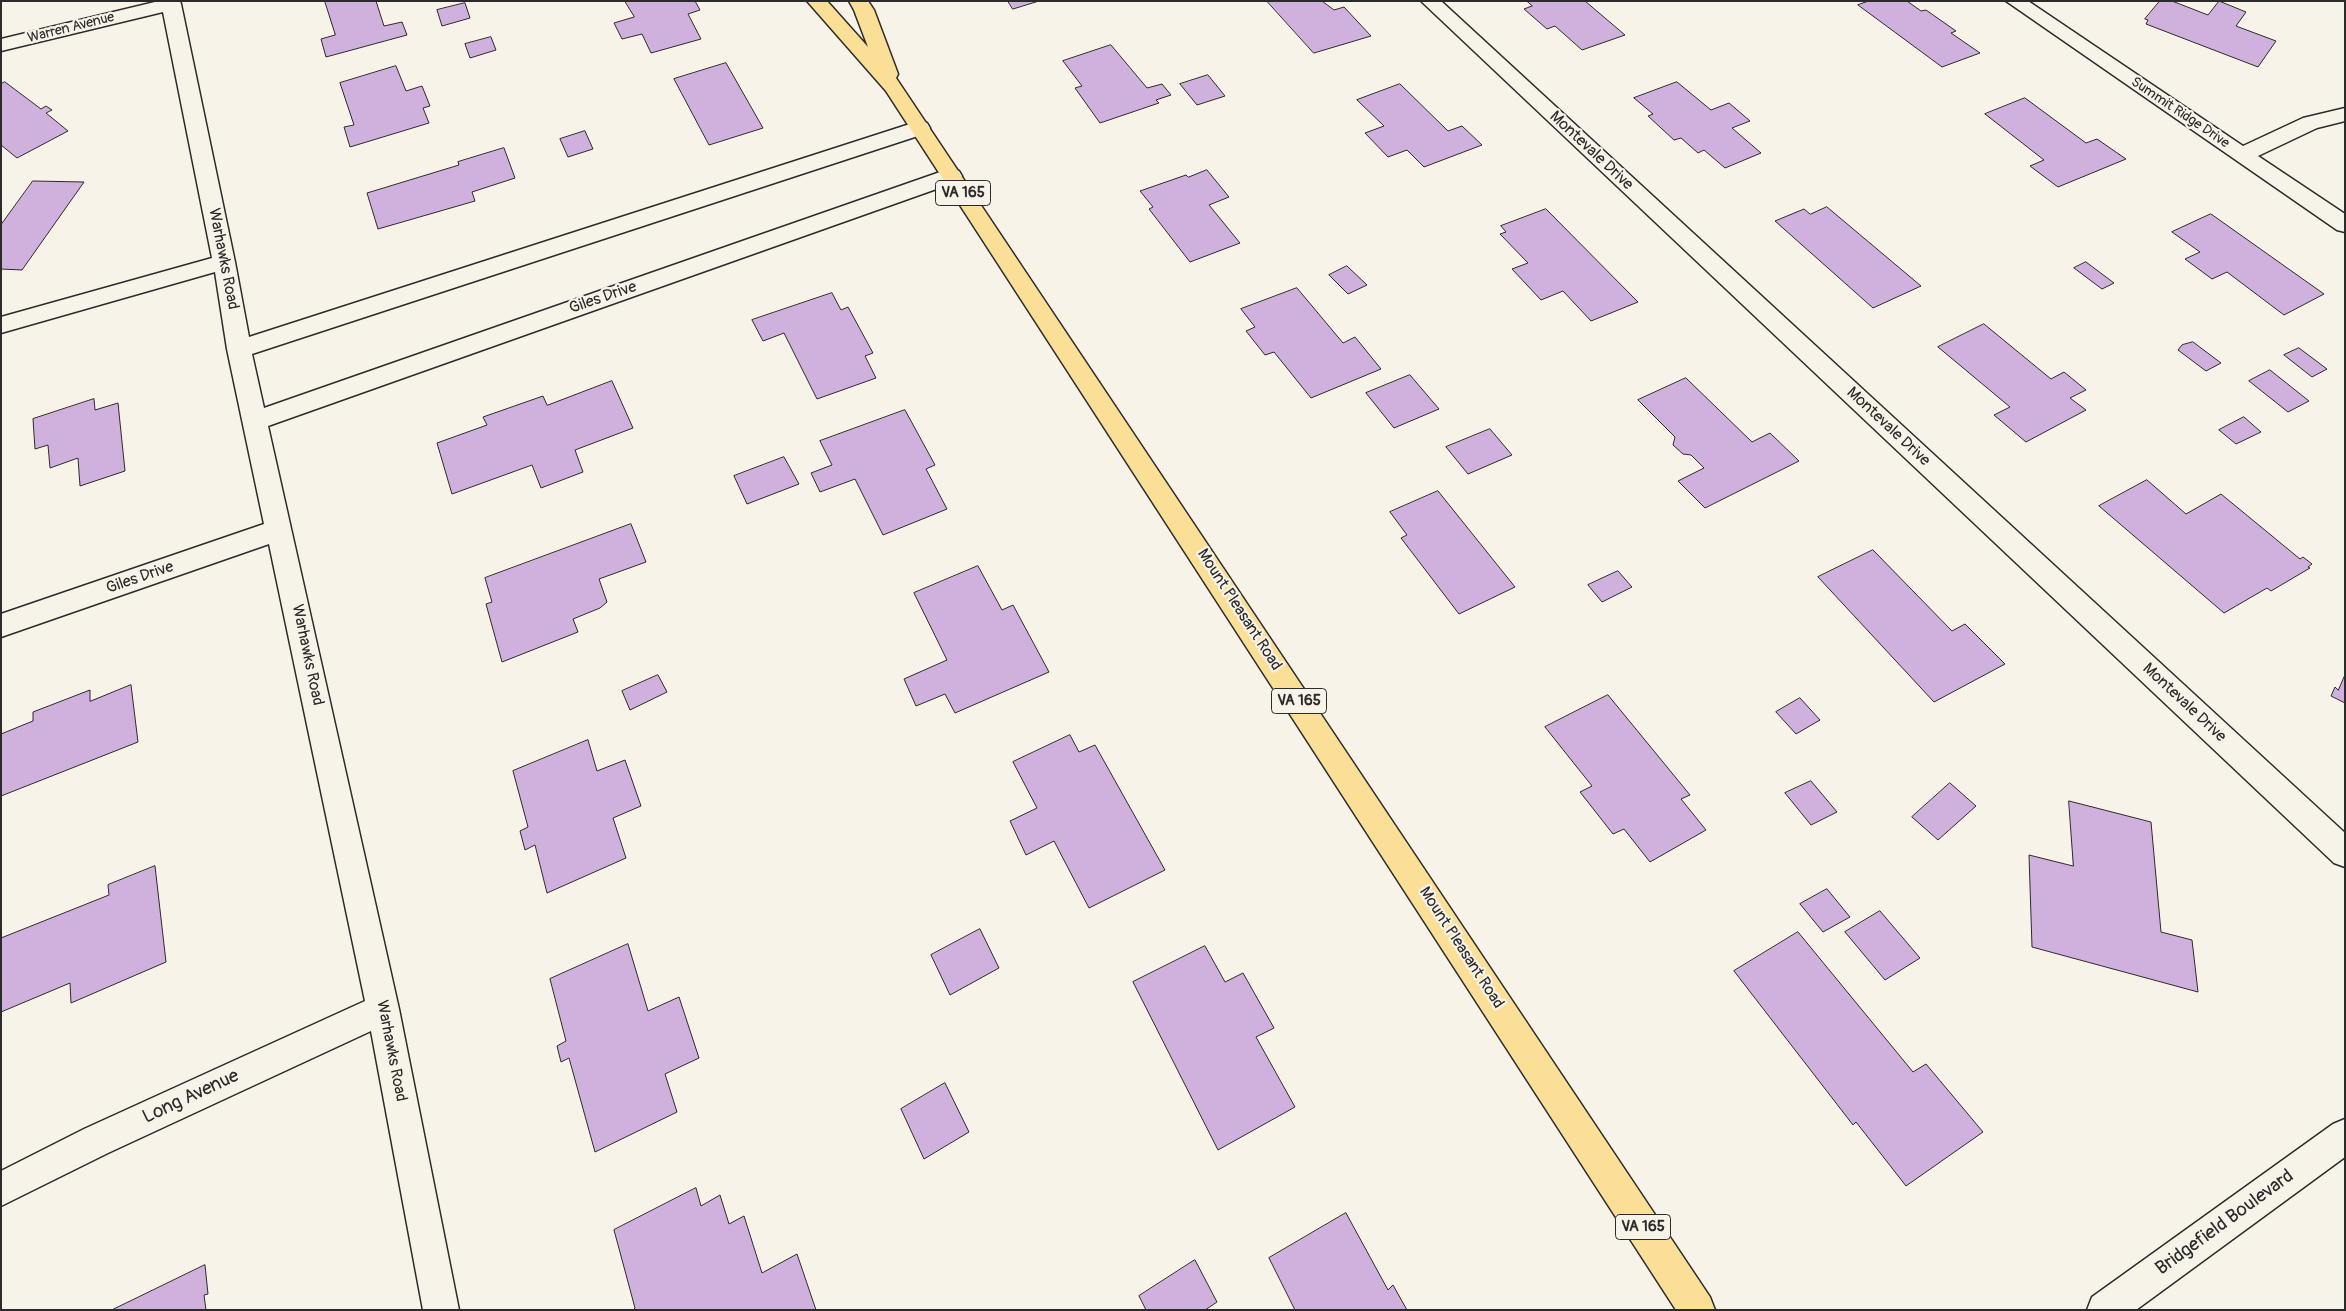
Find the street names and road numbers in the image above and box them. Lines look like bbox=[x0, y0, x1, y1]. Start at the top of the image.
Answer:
street label: Warren Avenue bbox=[26, 9, 116, 47]
street label: Summit Ridge Drive bbox=[2128, 74, 2232, 152]
street label: Montevale Drive bbox=[1545, 107, 1637, 195]
road number: VA 165 bbox=[936, 180, 990, 206]
street label: Warhawks Road bbox=[204, 207, 242, 311]
street label: Giles Drive bbox=[567, 278, 639, 318]
street label: Montevale Drive bbox=[1842, 383, 1934, 471]
street label: Mount Pleasant Road bbox=[1193, 546, 1285, 674]
street label: Giles Drive bbox=[104, 558, 176, 598]
street label: Warhawks Road bbox=[287, 603, 327, 707]
street label: Montevale Drive bbox=[2138, 659, 2230, 747]
road number: VA 165 bbox=[1272, 688, 1326, 714]
street label: Mount Pleasant Road bbox=[1415, 884, 1507, 1012]
street label: Warhawks Road bbox=[372, 999, 410, 1103]
street label: Long Avenue bbox=[139, 1065, 243, 1129]
street label: Bridgefield Boulevard bbox=[2152, 1165, 2298, 1281]
road number: VA 165 bbox=[1616, 1214, 1670, 1240]

